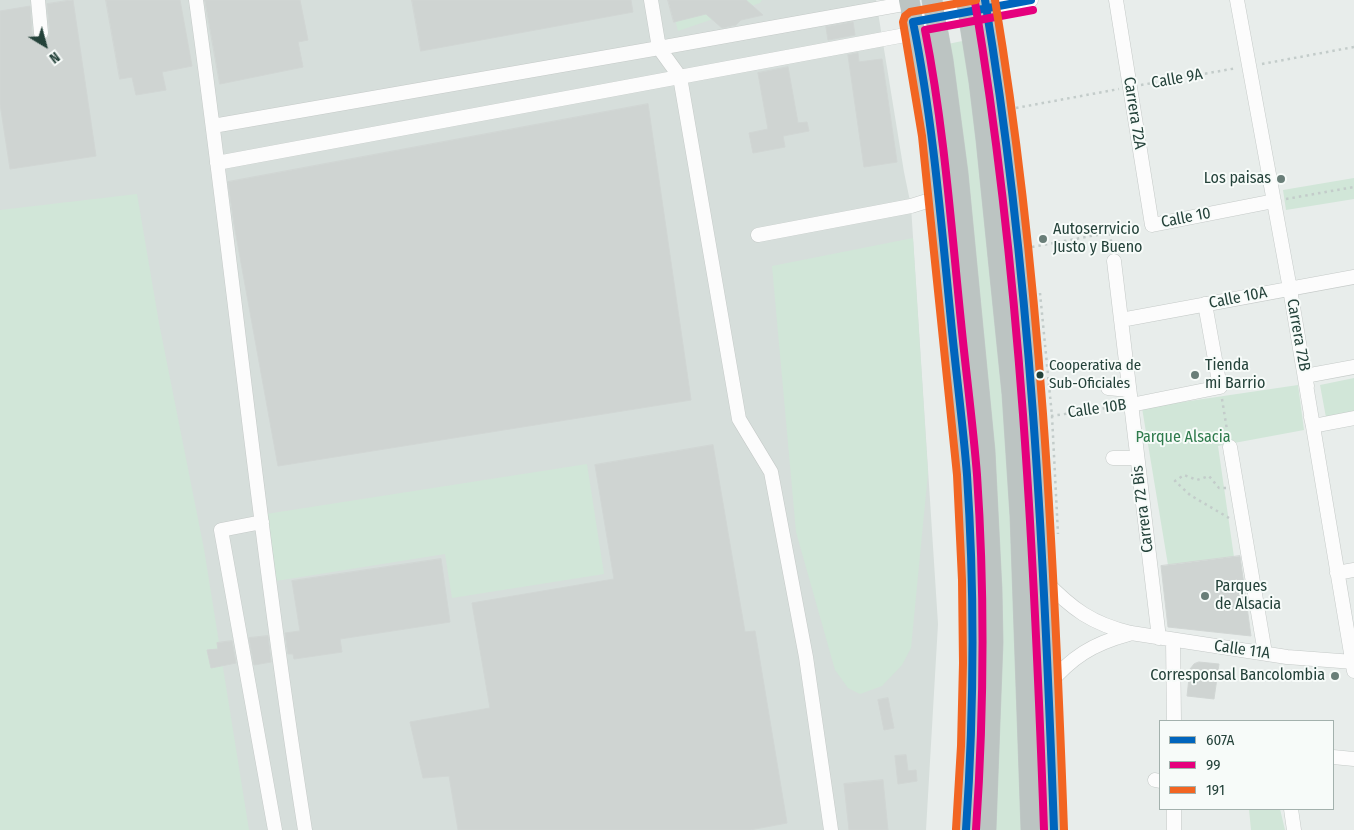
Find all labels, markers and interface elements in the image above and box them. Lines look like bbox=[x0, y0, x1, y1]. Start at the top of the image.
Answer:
north arrow bbox=[20, 20, 70, 70]
text: N bbox=[46, 48, 63, 67]
street label: Calle 9A bbox=[1150, 65, 1204, 93]
street label: Carrera 72A bbox=[1119, 75, 1149, 151]
place label: Los paisas bbox=[1204, 169, 1271, 189]
marker: Los paisas bbox=[1275, 173, 1287, 185]
street label: Calle 10 bbox=[1160, 204, 1212, 232]
place label: Autoserrvicio Justo y Bueno bbox=[1053, 220, 1143, 258]
marker: Autoserrvicio Justo y Bueno bbox=[1037, 233, 1049, 245]
street label: Calle 10A bbox=[1207, 283, 1269, 313]
street label: Carrera 72B bbox=[1282, 297, 1314, 373]
place label: Tienda mi Barrio bbox=[1205, 356, 1265, 394]
place label: Cooperativa de Sub-Oficiales bbox=[1049, 357, 1141, 392]
marker: Tienda mi Barrio bbox=[1189, 369, 1201, 381]
marker: Cooperativa de Sub-Oficiales bbox=[1035, 370, 1045, 380]
street label: Calle 10B bbox=[1066, 395, 1128, 423]
park label: Parque Alsacia bbox=[1135, 428, 1231, 448]
street label: Carrera 72 Bis bbox=[1128, 464, 1158, 554]
place label: Parques de Alsacia bbox=[1215, 577, 1281, 615]
marker: Parques de Alsacia bbox=[1199, 590, 1211, 602]
street label: Calle 11A bbox=[1213, 637, 1271, 663]
place label: Corresponsal Bancolombia bbox=[1150, 666, 1325, 686]
marker: Corresponsal Bancolombia bbox=[1329, 670, 1341, 682]
legend bbox=[1159, 720, 1334, 810]
text: 607A bbox=[1206, 731, 1235, 749]
text: 99 bbox=[1206, 756, 1221, 774]
text: 191 bbox=[1206, 781, 1225, 799]

